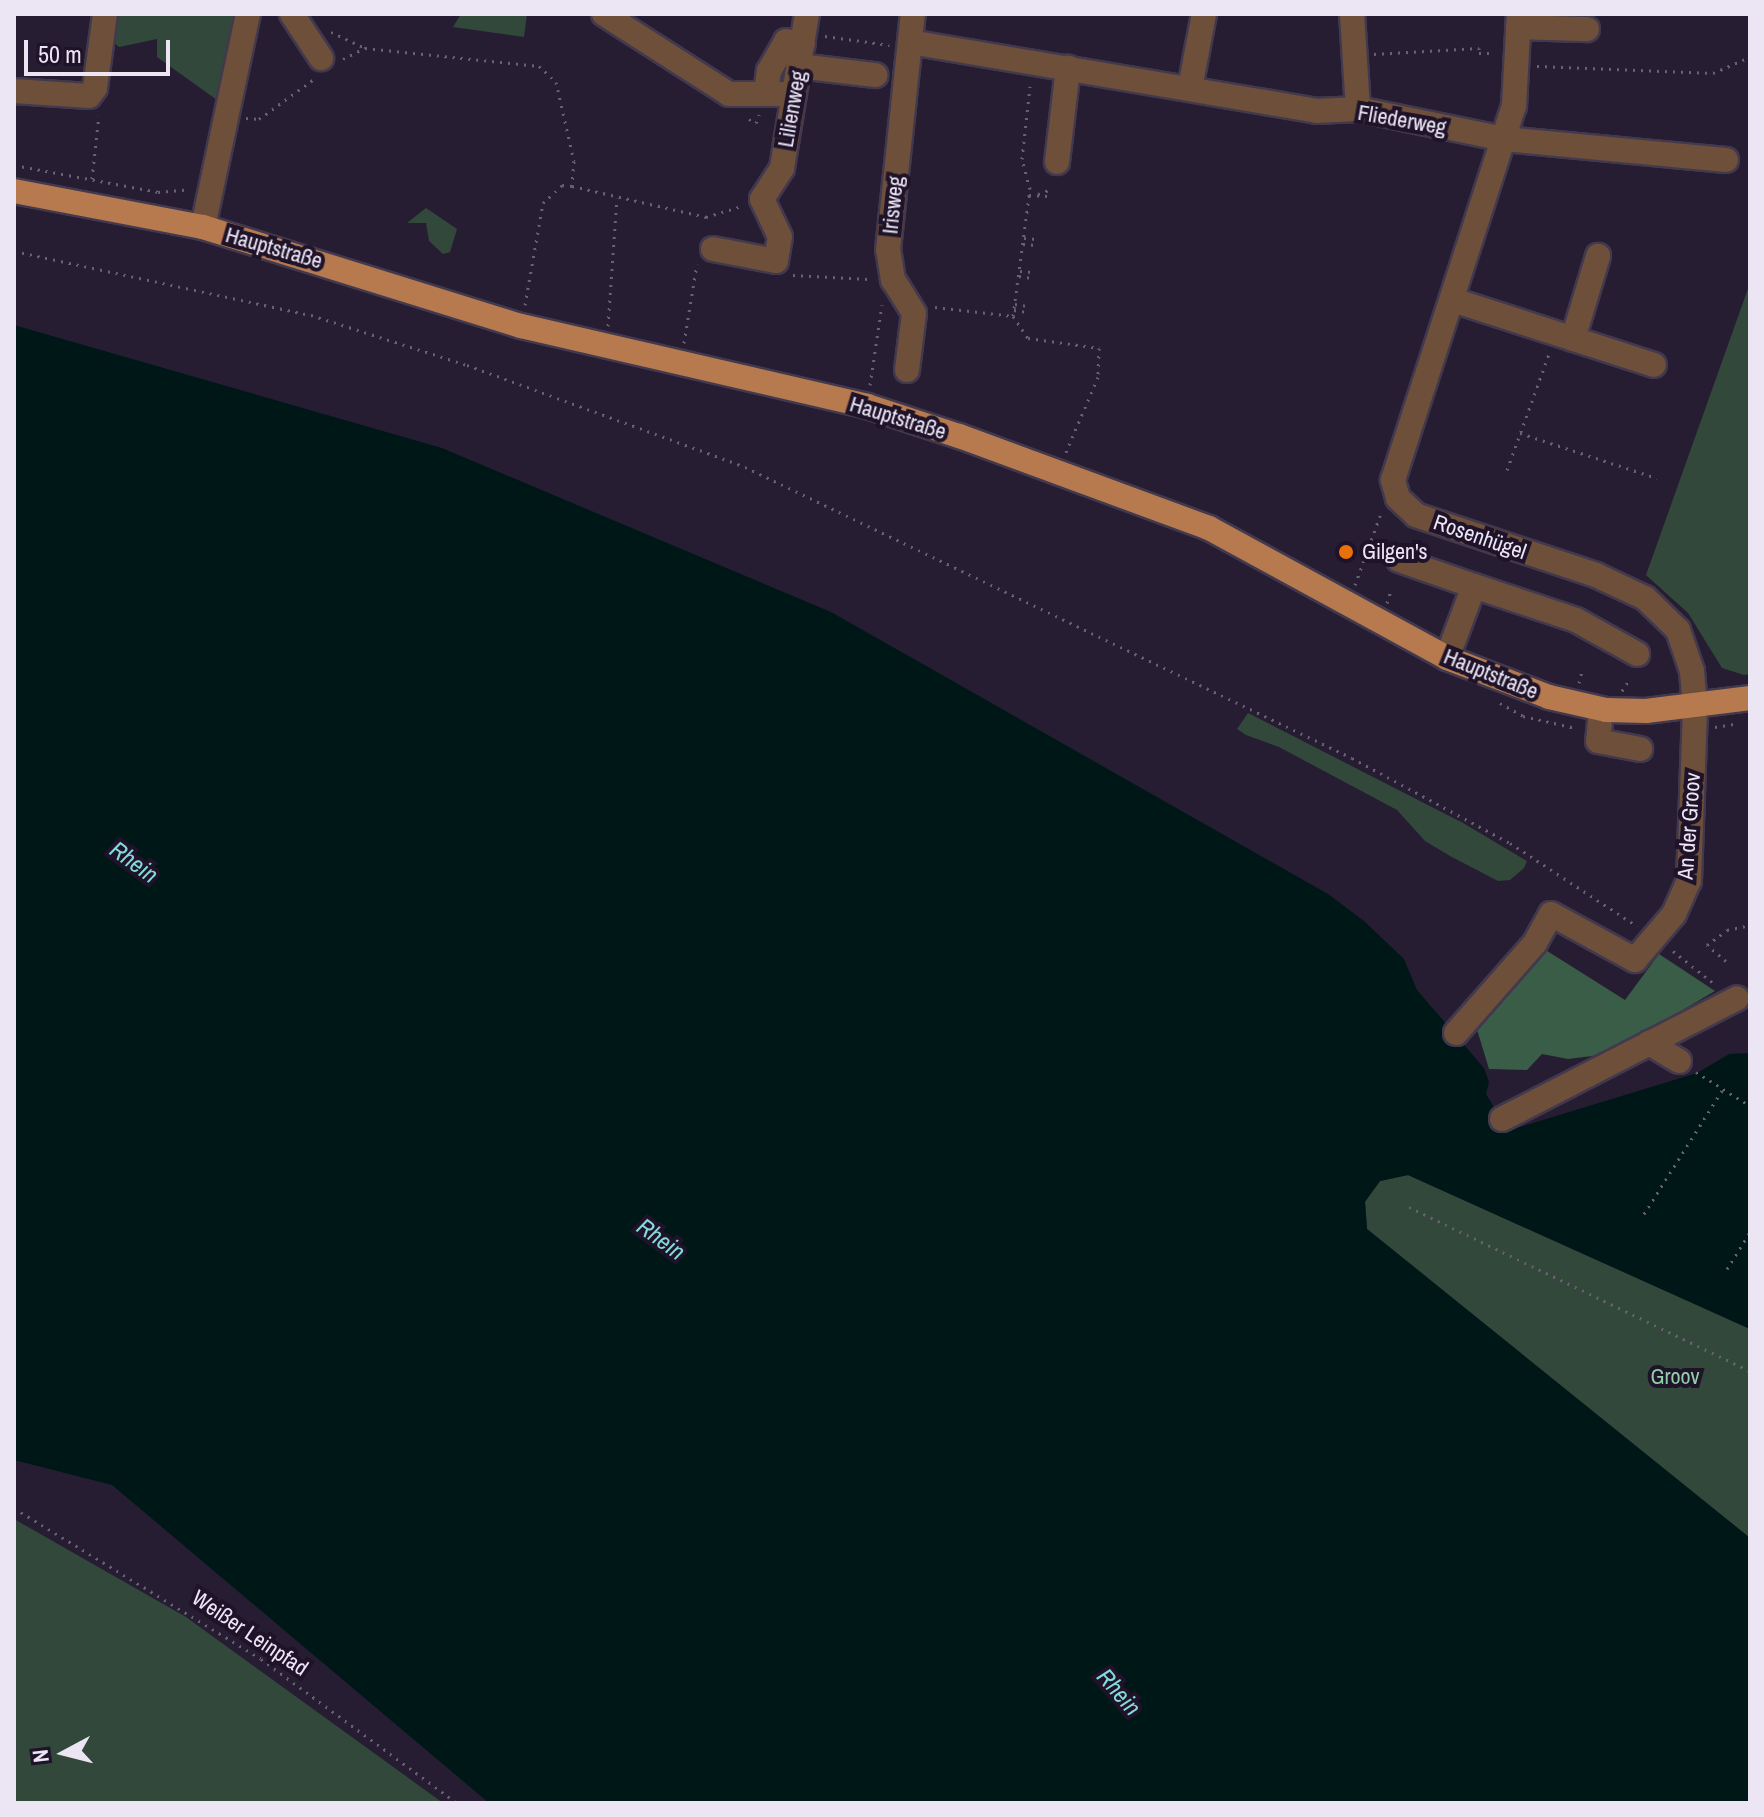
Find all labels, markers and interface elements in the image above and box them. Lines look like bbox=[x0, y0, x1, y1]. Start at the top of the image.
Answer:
scale bar bbox=[28, 24, 174, 74]
text: 50 m bbox=[38, 38, 82, 70]
street label: Lilienweg bbox=[772, 69, 812, 149]
street label: Fliederweg bbox=[1356, 99, 1448, 141]
street label: Irisweg bbox=[877, 175, 909, 235]
street label: Hauptstraße bbox=[223, 222, 325, 274]
street label: Hauptstraße bbox=[847, 391, 949, 445]
street label: Rosenhügel bbox=[1430, 509, 1530, 565]
place label: Gilgen's bbox=[1362, 539, 1428, 565]
marker: Gilgen's bbox=[1337, 543, 1355, 561]
street label: Hauptstraße bbox=[1440, 643, 1542, 705]
street label: An der Groov bbox=[1672, 772, 1706, 880]
water label: Rhein bbox=[104, 835, 164, 889]
water label: Rhein bbox=[631, 1212, 691, 1266]
park label: Groov bbox=[1650, 1364, 1700, 1390]
street label: Weißer Leinpfad bbox=[187, 1585, 313, 1681]
water label: Rhein bbox=[1091, 1663, 1147, 1721]
north arrow bbox=[24, 1713, 104, 1793]
text: N bbox=[24, 1748, 56, 1764]

